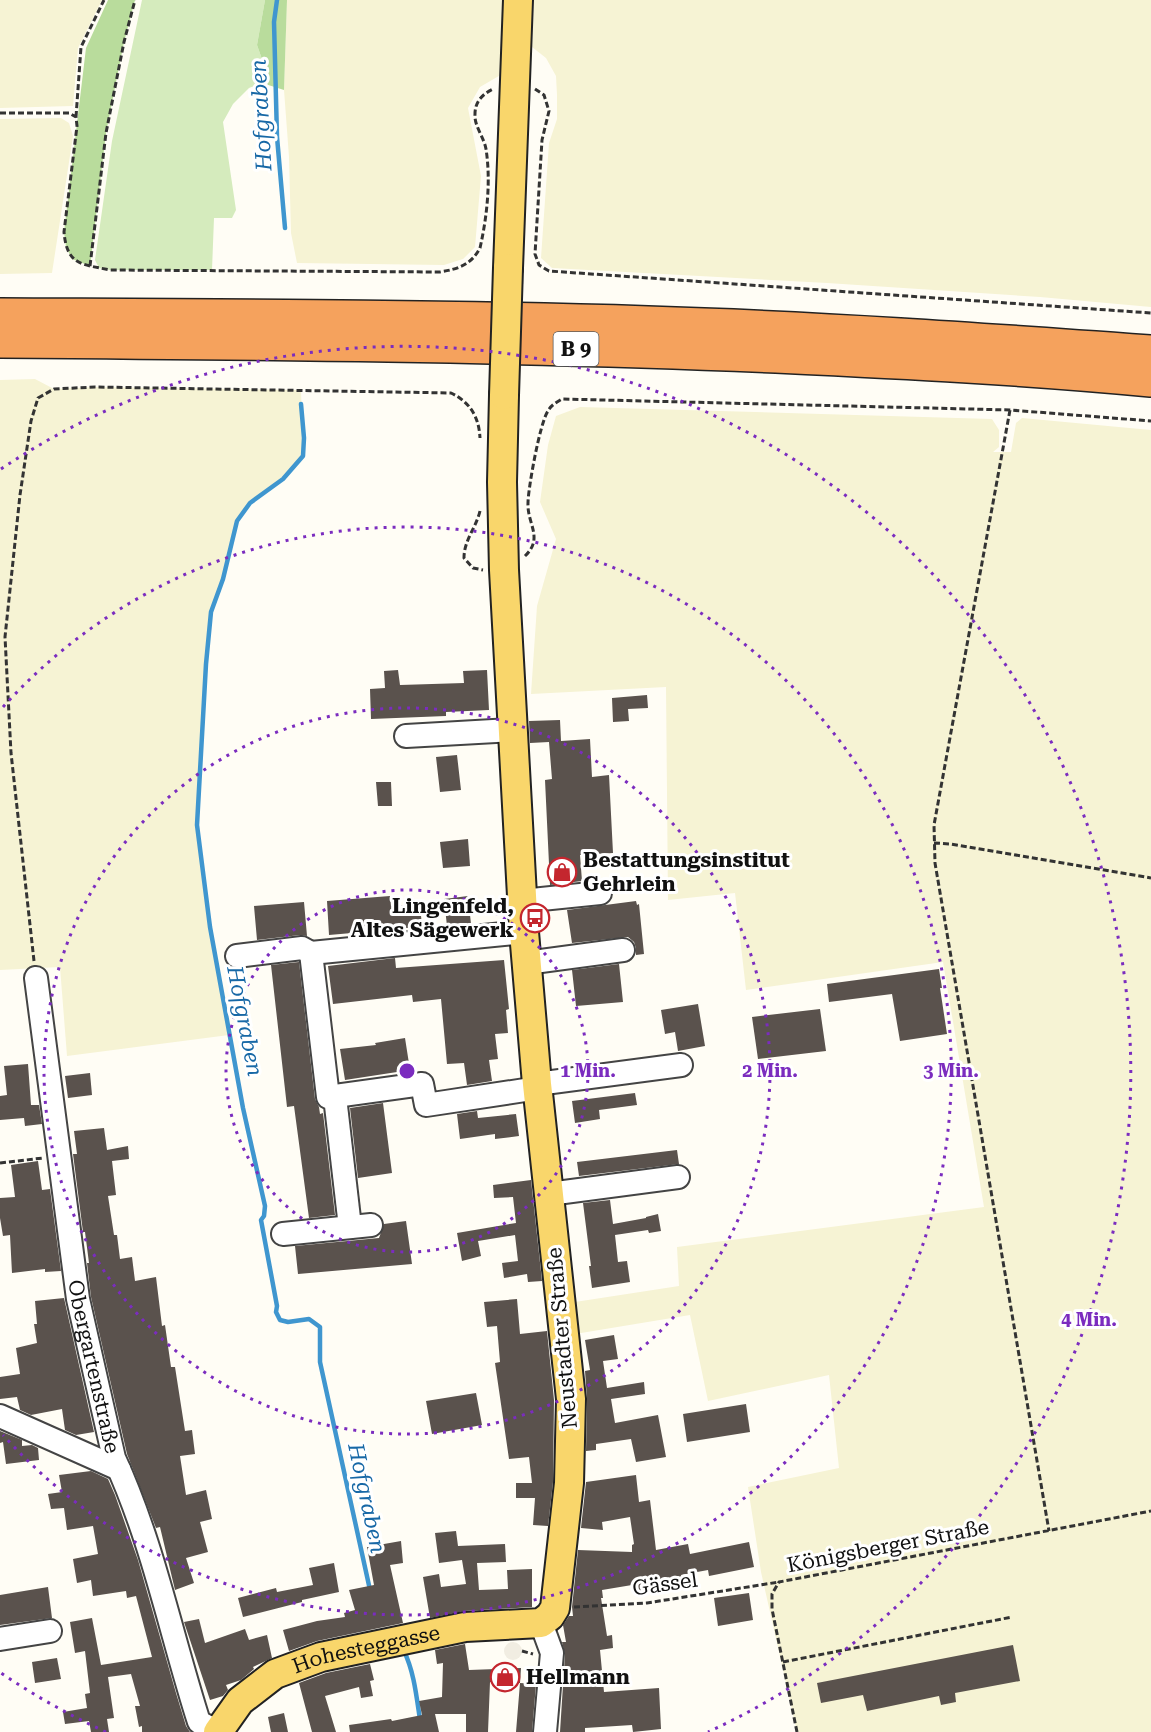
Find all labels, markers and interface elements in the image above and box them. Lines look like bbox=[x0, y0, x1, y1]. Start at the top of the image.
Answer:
water label: Hofgraben bbox=[246, 59, 276, 172]
road number: B 9 bbox=[554, 332, 598, 366]
place label: Bestattungsinstitut Gehrlein bbox=[583, 848, 790, 896]
shop icon: Bestattungsinstitut Gehrlein bbox=[546, 856, 578, 888]
place label: Lingenfeld, Altes Sägewerk bbox=[351, 894, 514, 942]
bus stop icon: Lingenfeld, Altes Sägewerk bbox=[519, 902, 551, 934]
water label: Hofgraben bbox=[222, 963, 268, 1078]
text: 1 Min. bbox=[560, 1060, 616, 1081]
text: 2 Min. bbox=[742, 1060, 798, 1081]
text: 3 Min. bbox=[923, 1060, 979, 1081]
centre of rings bbox=[397, 1061, 417, 1081]
street label: Neustadter Straße bbox=[542, 1246, 582, 1430]
street label: Obergartenstraße bbox=[64, 1278, 125, 1456]
text: 4 Min. bbox=[1061, 1309, 1117, 1330]
water label: Hofgraben bbox=[343, 1440, 391, 1555]
street label: Königsberger Straße bbox=[785, 1515, 991, 1577]
street label: Gässel bbox=[631, 1567, 700, 1600]
street label: Hohesteggasse bbox=[289, 1621, 442, 1679]
shop icon: Hellmann bbox=[489, 1661, 521, 1693]
place label: Hellmann bbox=[526, 1665, 630, 1689]

